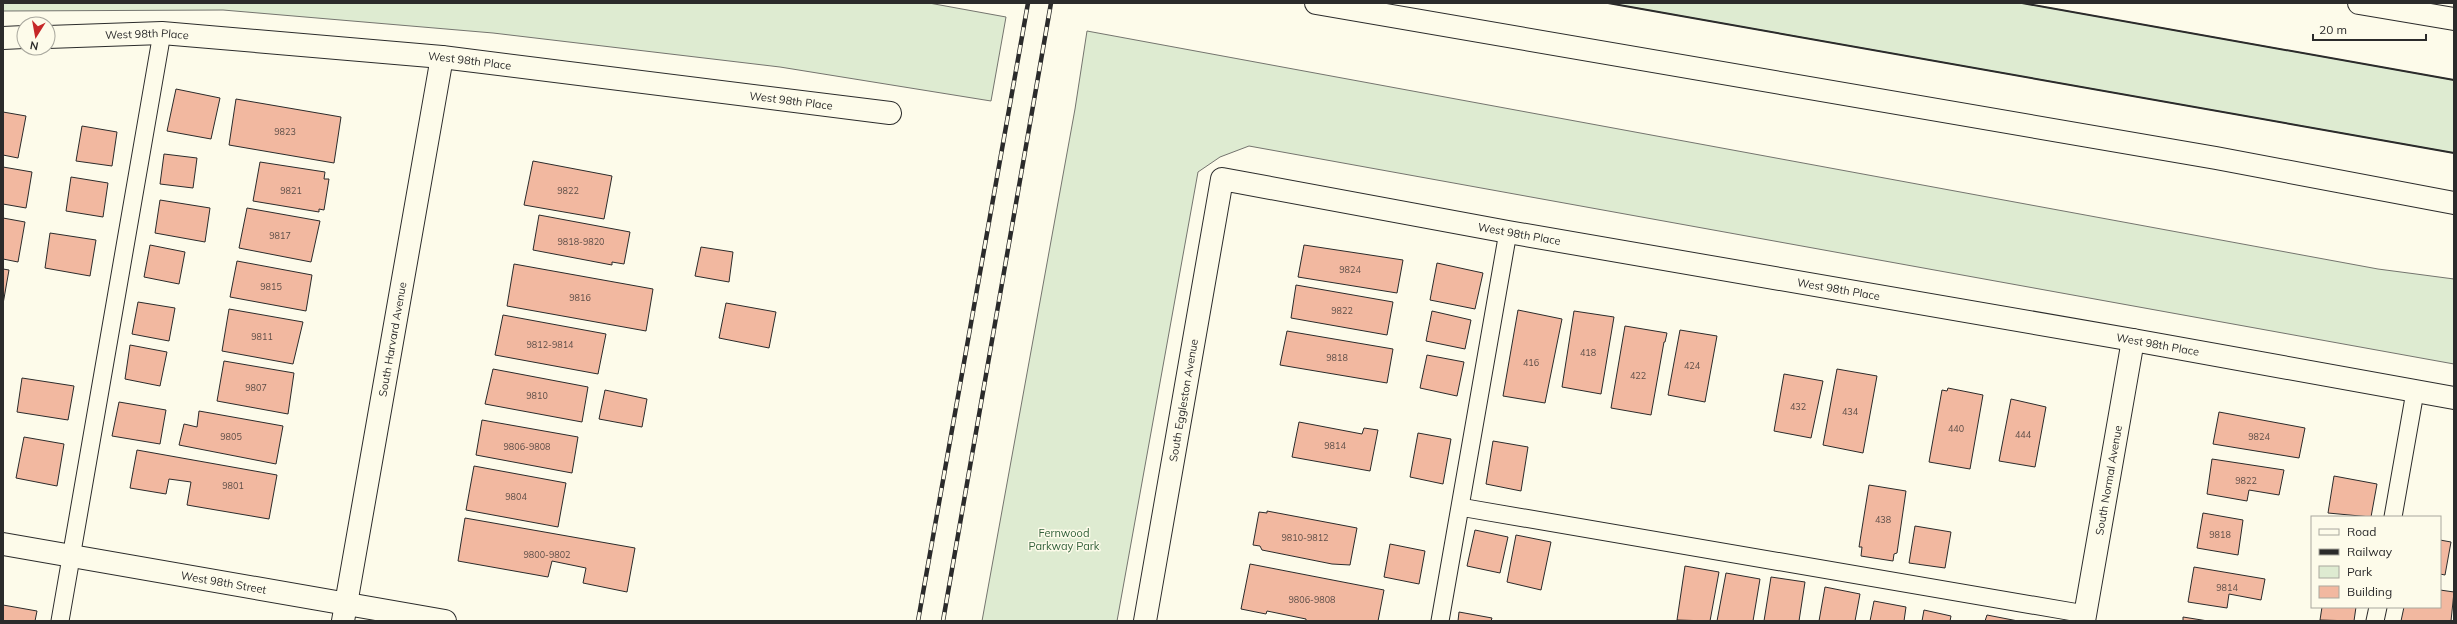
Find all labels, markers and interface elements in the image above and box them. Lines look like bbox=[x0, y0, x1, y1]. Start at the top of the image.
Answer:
north arrow bbox=[16, 16, 56, 56]
scale bar bbox=[2313, 16, 2426, 42]
text: 20 m bbox=[2319, 22, 2347, 37]
street label: West 98th Place bbox=[105, 26, 189, 42]
text: N bbox=[29, 38, 40, 53]
street label: West 98th Place bbox=[427, 49, 512, 73]
street label: West 98th Place bbox=[749, 89, 834, 113]
house number: 9823 bbox=[274, 126, 296, 137]
house number: 9821 bbox=[280, 185, 302, 196]
house number: 9822 bbox=[557, 185, 579, 196]
street label: West 98th Place bbox=[1477, 220, 1562, 248]
house number: 9817 bbox=[269, 230, 291, 241]
house number: 9818-9820 bbox=[557, 236, 605, 247]
house number: 9824 bbox=[1339, 264, 1361, 275]
street label: West 98th Place bbox=[1796, 275, 1881, 303]
house number: 9815 bbox=[260, 281, 282, 292]
street label: South Harvard Avenue bbox=[376, 281, 409, 398]
house number: 9816 bbox=[569, 292, 591, 303]
house number: 9822 bbox=[1331, 305, 1353, 316]
street label: West 98th Place bbox=[2115, 330, 2200, 359]
house number: 9811 bbox=[251, 331, 273, 342]
street label: South Eggleston Avenue bbox=[1166, 338, 1201, 463]
house number: 9812-9814 bbox=[526, 339, 574, 350]
house number: 418 bbox=[1580, 347, 1596, 358]
house number: 9818 bbox=[1326, 352, 1348, 363]
house number: 416 bbox=[1523, 357, 1539, 368]
house number: 424 bbox=[1684, 360, 1701, 371]
house number: 422 bbox=[1630, 370, 1646, 381]
house number: 9807 bbox=[245, 382, 267, 393]
house number: 9810 bbox=[526, 390, 548, 401]
house number: 432 bbox=[1790, 401, 1806, 412]
house number: 434 bbox=[1842, 406, 1859, 417]
house number: 440 bbox=[1948, 423, 1964, 434]
street label: South Normal Avenue bbox=[2092, 424, 2125, 536]
house number: 444 bbox=[2015, 429, 2032, 440]
house number: 9805 bbox=[220, 431, 242, 442]
house number: 9824 bbox=[2248, 431, 2270, 442]
house number: 9814 bbox=[1324, 440, 1346, 451]
house number: 9806-9808 bbox=[503, 441, 551, 452]
house number: 9822 bbox=[2235, 475, 2257, 486]
house number: 9801 bbox=[222, 480, 244, 491]
house number: 9804 bbox=[505, 491, 527, 502]
house number: 438 bbox=[1875, 514, 1891, 525]
legend bbox=[2311, 516, 2441, 608]
text: Road bbox=[2347, 524, 2376, 539]
park label: Fernwood Parkway Park bbox=[1029, 526, 1100, 553]
house number: 9818 bbox=[2209, 529, 2231, 540]
house number: 9810-9812 bbox=[1281, 532, 1329, 543]
text: Railway bbox=[2347, 544, 2393, 559]
house number: 9800-9802 bbox=[523, 549, 571, 560]
text: Park bbox=[2347, 564, 2373, 579]
street label: West 98th Street bbox=[180, 568, 268, 597]
house number: 9814 bbox=[2216, 582, 2238, 593]
text: Building bbox=[2347, 584, 2392, 599]
house number: 9806-9808 bbox=[1288, 594, 1336, 605]

